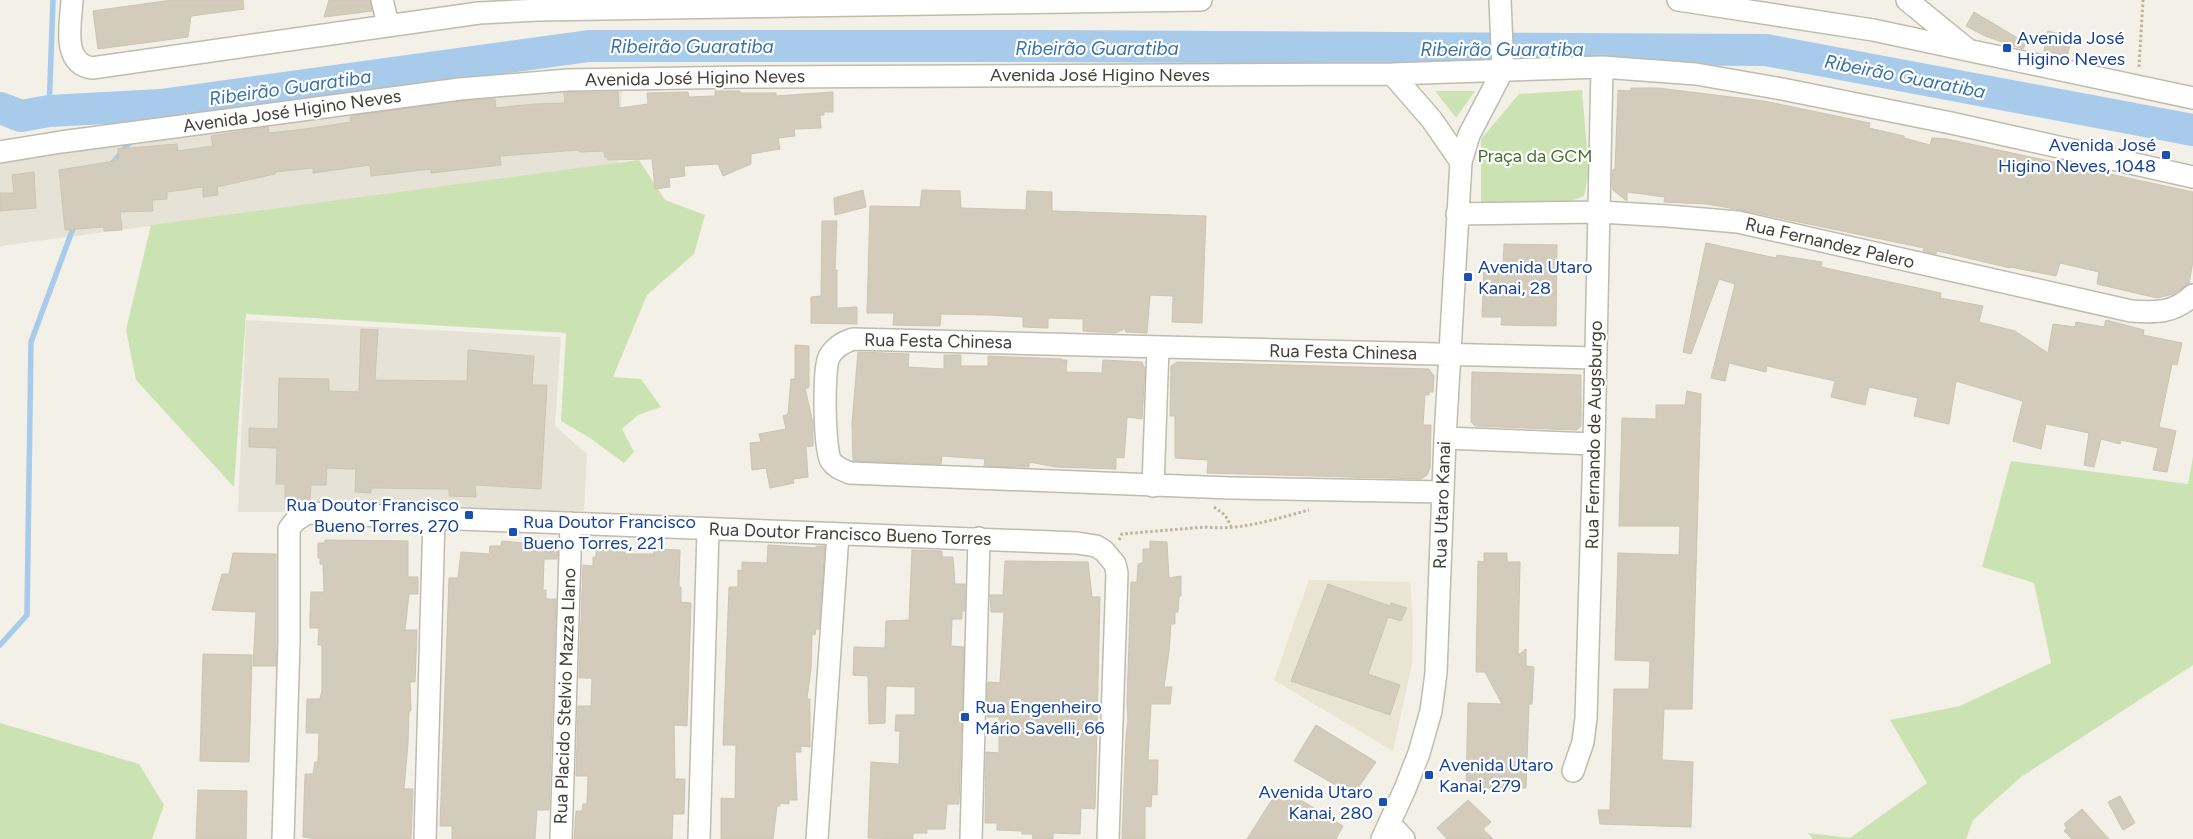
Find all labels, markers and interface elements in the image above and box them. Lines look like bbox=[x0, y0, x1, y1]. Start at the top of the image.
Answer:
place label: Avenida José Higino Neves bbox=[2017, 27, 2125, 70]
water label: Ribeirão Guaratiba bbox=[610, 35, 774, 58]
water label: Ribeirão Guaratiba bbox=[1015, 37, 1179, 60]
water label: Ribeirão Guaratiba bbox=[1420, 38, 1584, 61]
marker: Avenida José Higino Neves bbox=[2001, 42, 2013, 54]
water label: Ribeirão Guaratiba bbox=[1822, 50, 1987, 103]
street label: Avenida José Higino Neves bbox=[990, 64, 1210, 86]
water label: Ribeirão Guaratiba bbox=[207, 65, 373, 110]
street label: Avenida José Higino Neves bbox=[585, 65, 805, 91]
street label: Avenida José Higino Neves bbox=[182, 85, 402, 137]
place label: Avenida José Higino Neves, 1048 bbox=[1998, 134, 2156, 177]
park label: Praça da GCM bbox=[1477, 145, 1593, 167]
marker: Avenida José Higino Neves, 1048 bbox=[2160, 149, 2172, 161]
street label: Rua Fernandez Palero bbox=[1743, 213, 1917, 273]
place label: Avenida Utaro Kanai, 28 bbox=[1478, 256, 1593, 299]
marker: Avenida Utaro Kanai, 28 bbox=[1462, 271, 1474, 283]
street label: Rua Fernando de Augsburgo bbox=[1581, 320, 1607, 550]
street label: Rua Festa Chinesa bbox=[864, 329, 1012, 353]
street label: Rua Festa Chinesa bbox=[1269, 340, 1417, 364]
street label: Rua Utaro Kanai bbox=[1429, 441, 1455, 569]
place label: Rua Doutor Francisco Bueno Torres, 270 bbox=[286, 494, 459, 537]
marker: Rua Doutor Francisco Bueno Torres, 270 bbox=[463, 509, 475, 521]
place label: Rua Doutor Francisco Bueno Torres, 221 bbox=[523, 511, 696, 554]
street label: Rua Doutor Francisco Bueno Torres bbox=[708, 518, 992, 550]
marker: Rua Doutor Francisco Bueno Torres, 221 bbox=[507, 526, 519, 538]
street label: Rua Placido Stelvio Mazza Llano bbox=[550, 567, 580, 825]
place label: Rua Engenheiro Mário Savelli, 66 bbox=[975, 696, 1105, 739]
marker: Rua Engenheiro Mário Savelli, 66 bbox=[959, 711, 971, 723]
place label: Avenida Utaro Kanai, 279 bbox=[1439, 754, 1554, 797]
marker: Avenida Utaro Kanai, 279 bbox=[1423, 769, 1435, 781]
place label: Avenida Utaro Kanai, 280 bbox=[1258, 781, 1373, 824]
marker: Avenida Utaro Kanai, 280 bbox=[1377, 796, 1389, 808]

